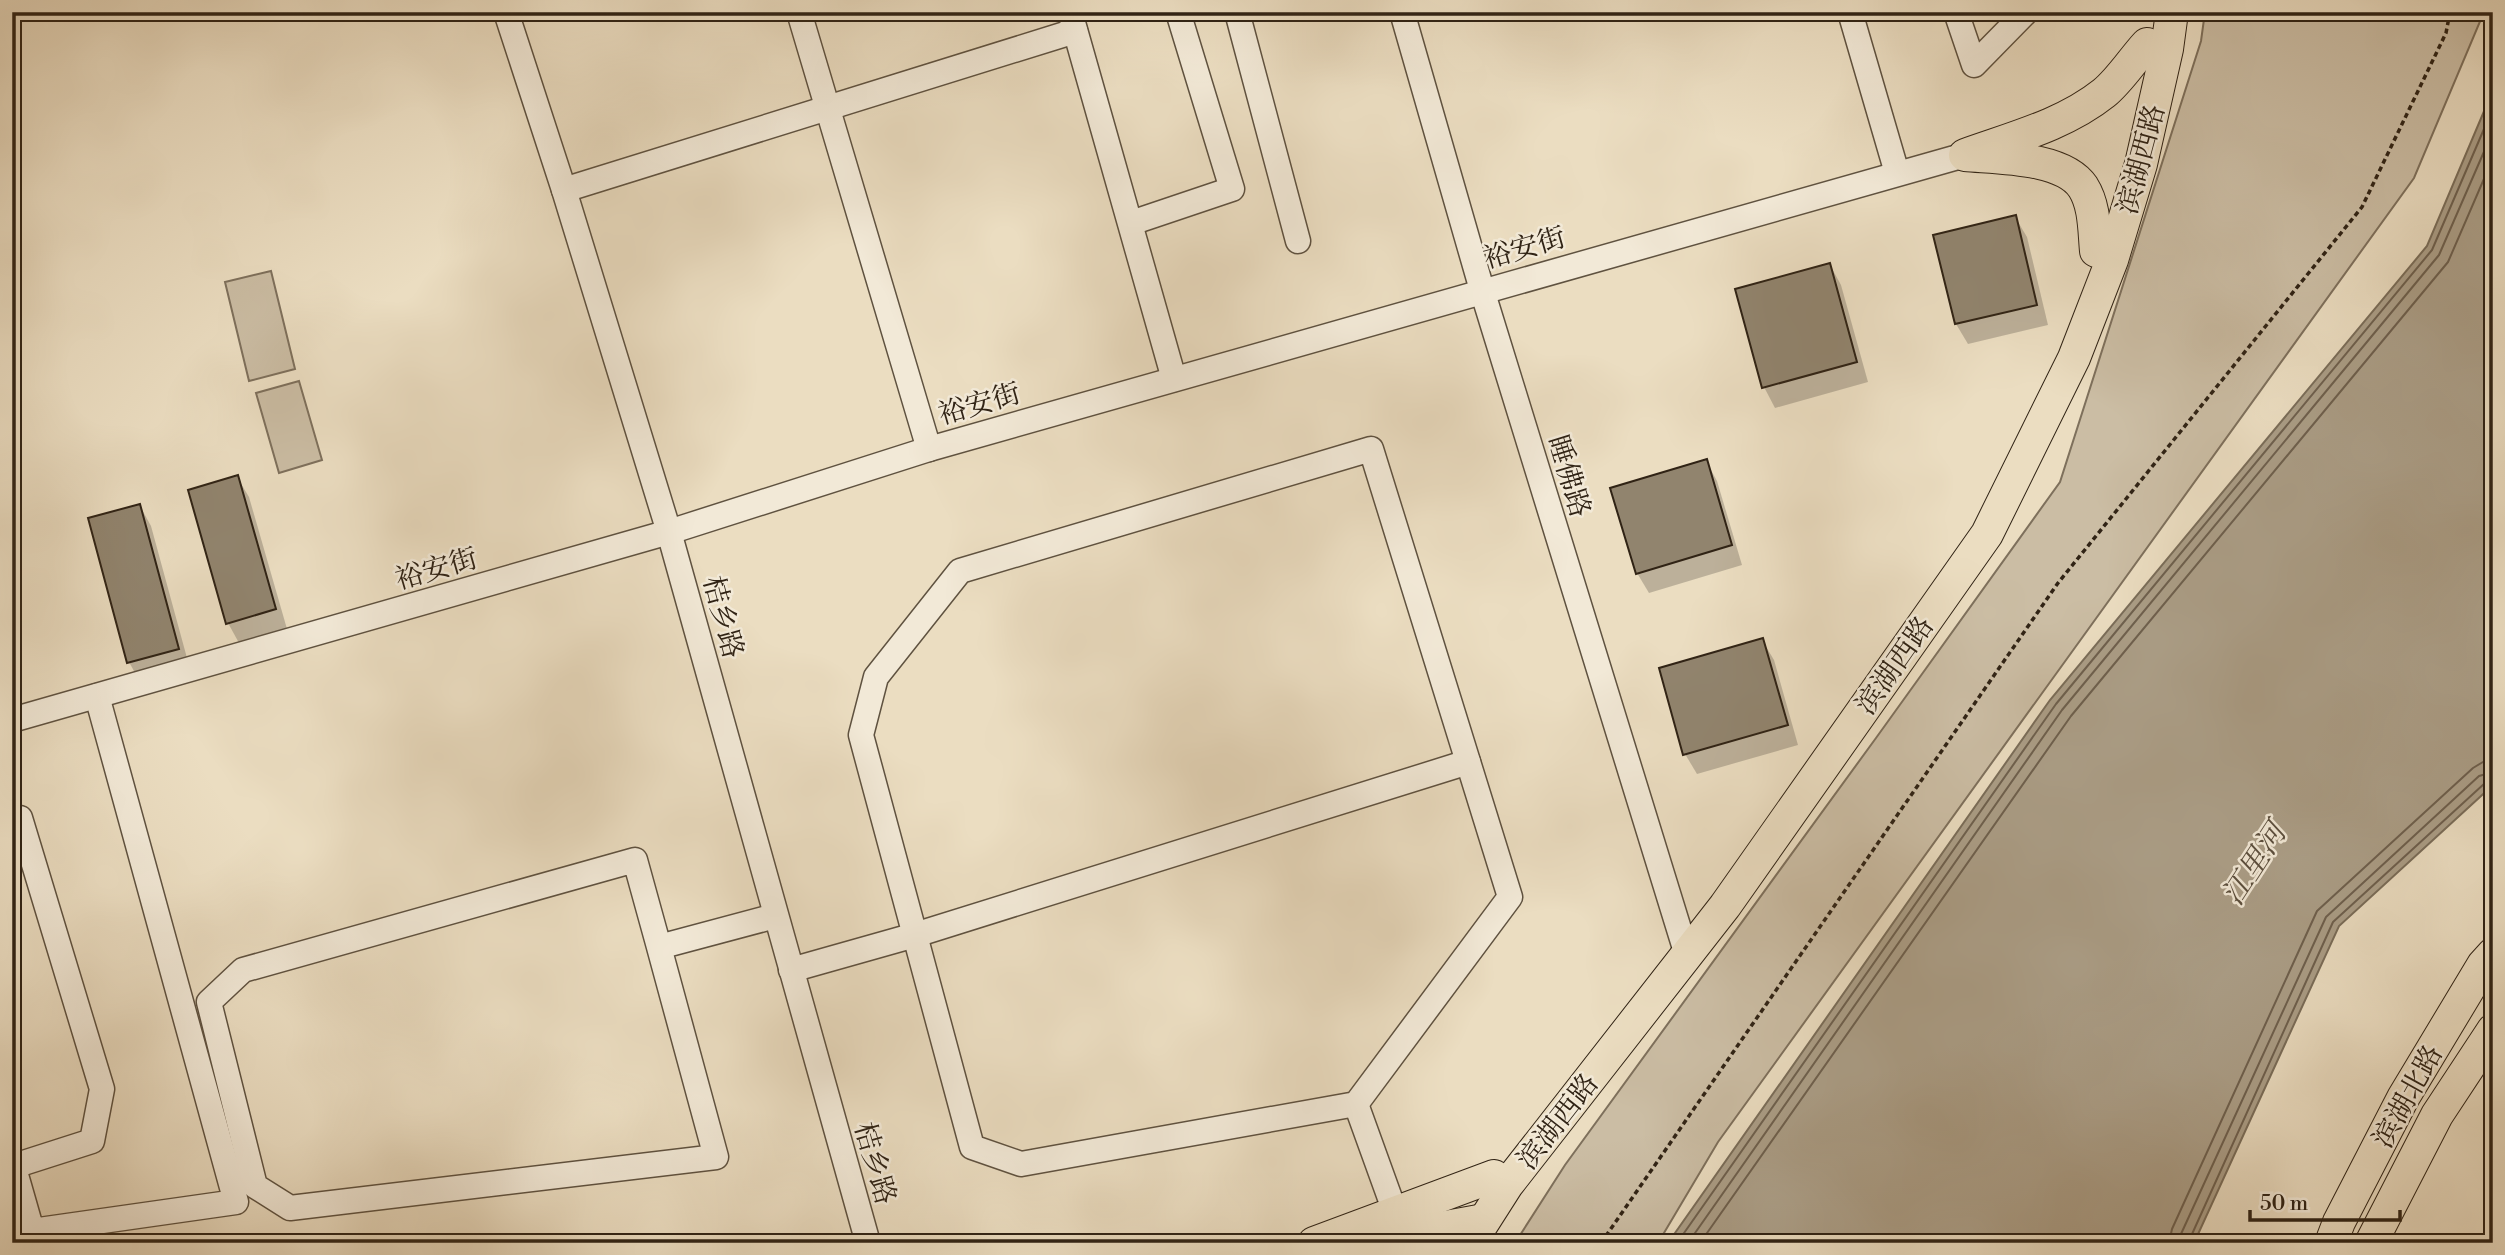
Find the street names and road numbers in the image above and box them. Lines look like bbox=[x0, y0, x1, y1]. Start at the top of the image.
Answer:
street label: 滨湖西路 bbox=[2110, 101, 2173, 218]
street label: 裕安街 bbox=[1479, 220, 1570, 277]
street label: 裕安街 bbox=[934, 376, 1025, 433]
street label: 睡佛路 bbox=[1540, 431, 1598, 522]
street label: 裕安街 bbox=[391, 541, 482, 598]
street label: 桔乡路 bbox=[695, 572, 750, 662]
street label: 滨湖西路 bbox=[1849, 610, 1942, 722]
street label: 滨湖北路 bbox=[2366, 1039, 2451, 1154]
street label: 滨湖西路 bbox=[1510, 1067, 1606, 1177]
street label: 桔乡路 bbox=[846, 1118, 903, 1209]

